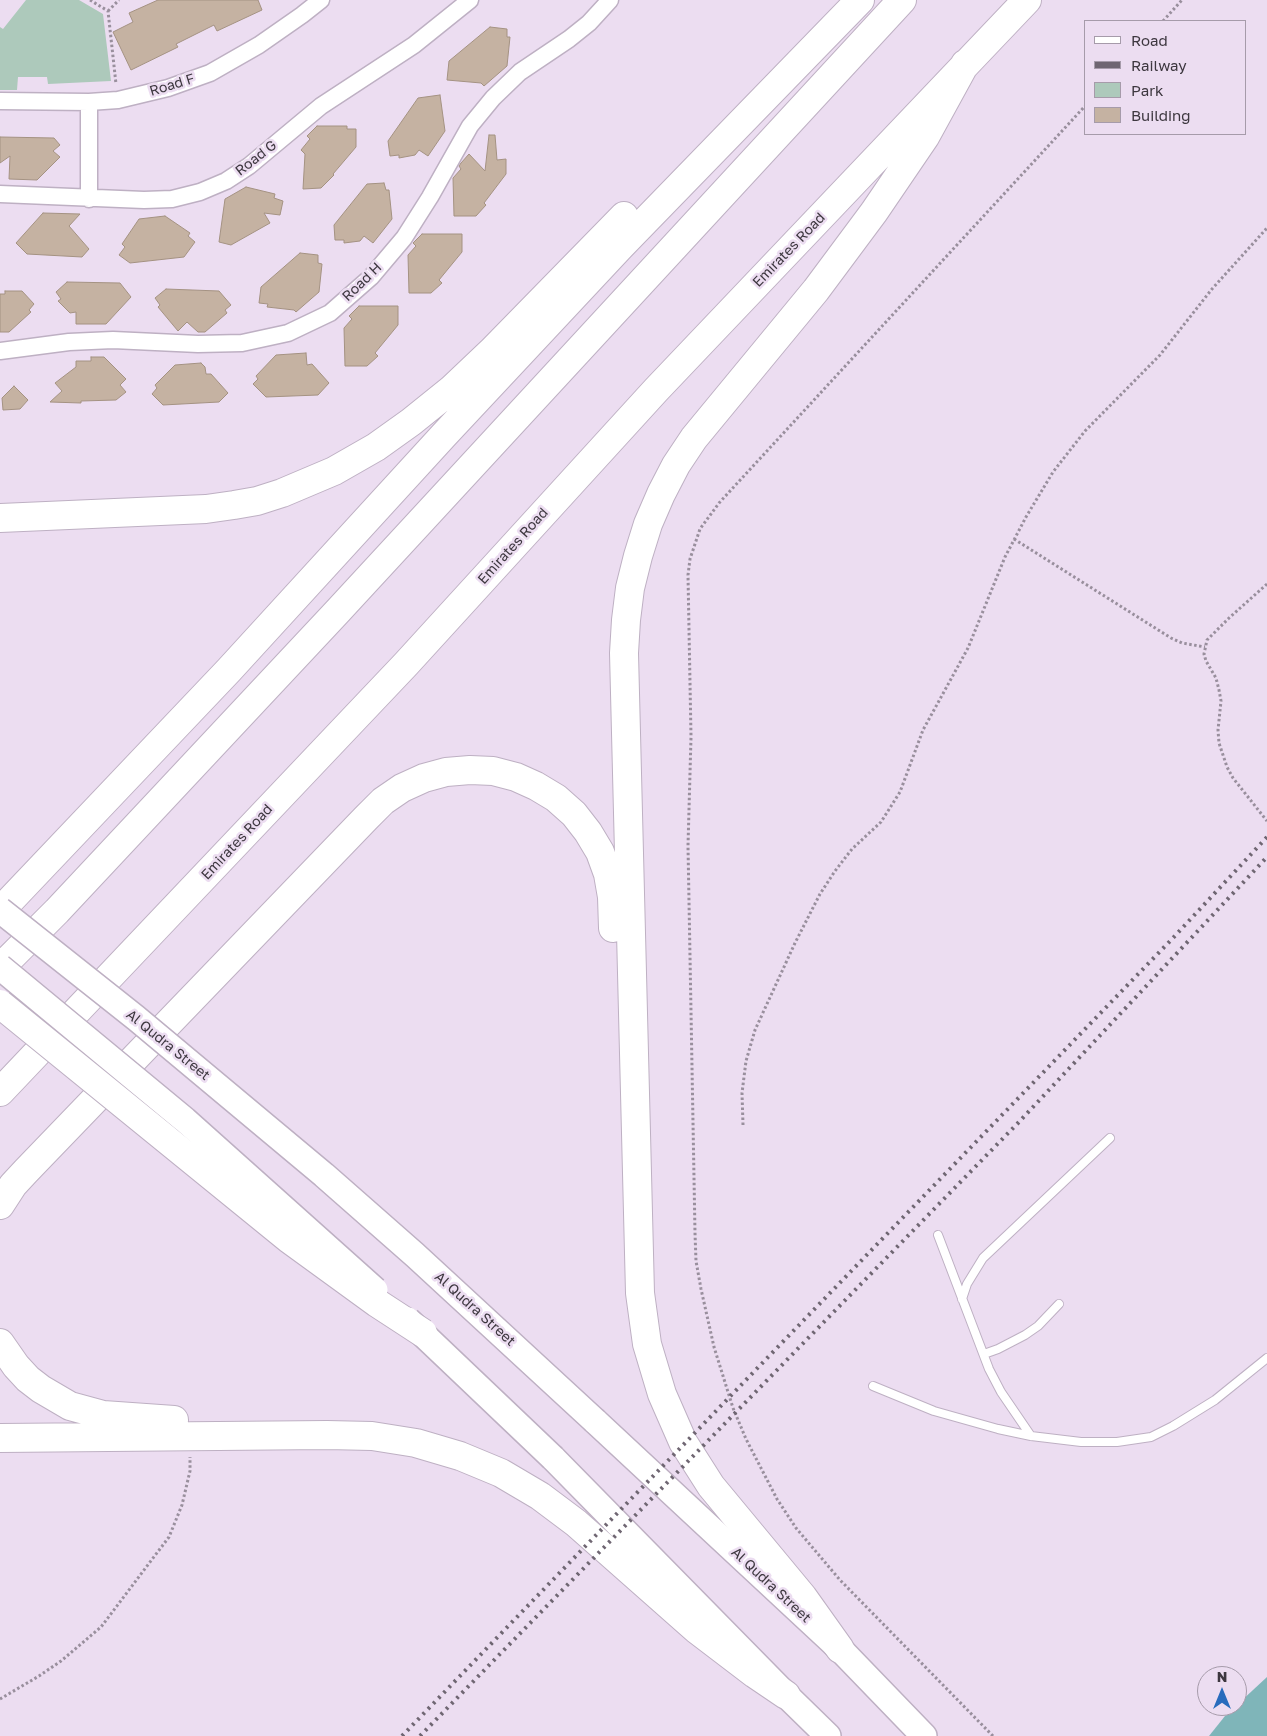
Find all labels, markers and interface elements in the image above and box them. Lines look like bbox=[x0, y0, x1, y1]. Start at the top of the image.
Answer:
legend bbox=[1084, 20, 1247, 135]
text: Road bbox=[1131, 31, 1168, 49]
text: Railway bbox=[1131, 56, 1187, 74]
street label: Road F bbox=[147, 70, 197, 100]
text: Park bbox=[1131, 81, 1163, 99]
text: Building bbox=[1131, 106, 1191, 124]
street label: Road G bbox=[232, 137, 280, 179]
street label: Emirates Road bbox=[749, 209, 829, 291]
street label: Road H bbox=[339, 259, 385, 305]
street label: Emirates Road bbox=[474, 504, 552, 588]
street label: Emirates Road bbox=[198, 801, 276, 883]
street label: Al Qudra Street bbox=[123, 1006, 213, 1084]
street label: Al Qudra Street bbox=[431, 1268, 519, 1350]
street label: Al Qudra Street bbox=[728, 1544, 814, 1626]
north arrow bbox=[1197, 1666, 1247, 1716]
text: N bbox=[1217, 1668, 1227, 1685]

